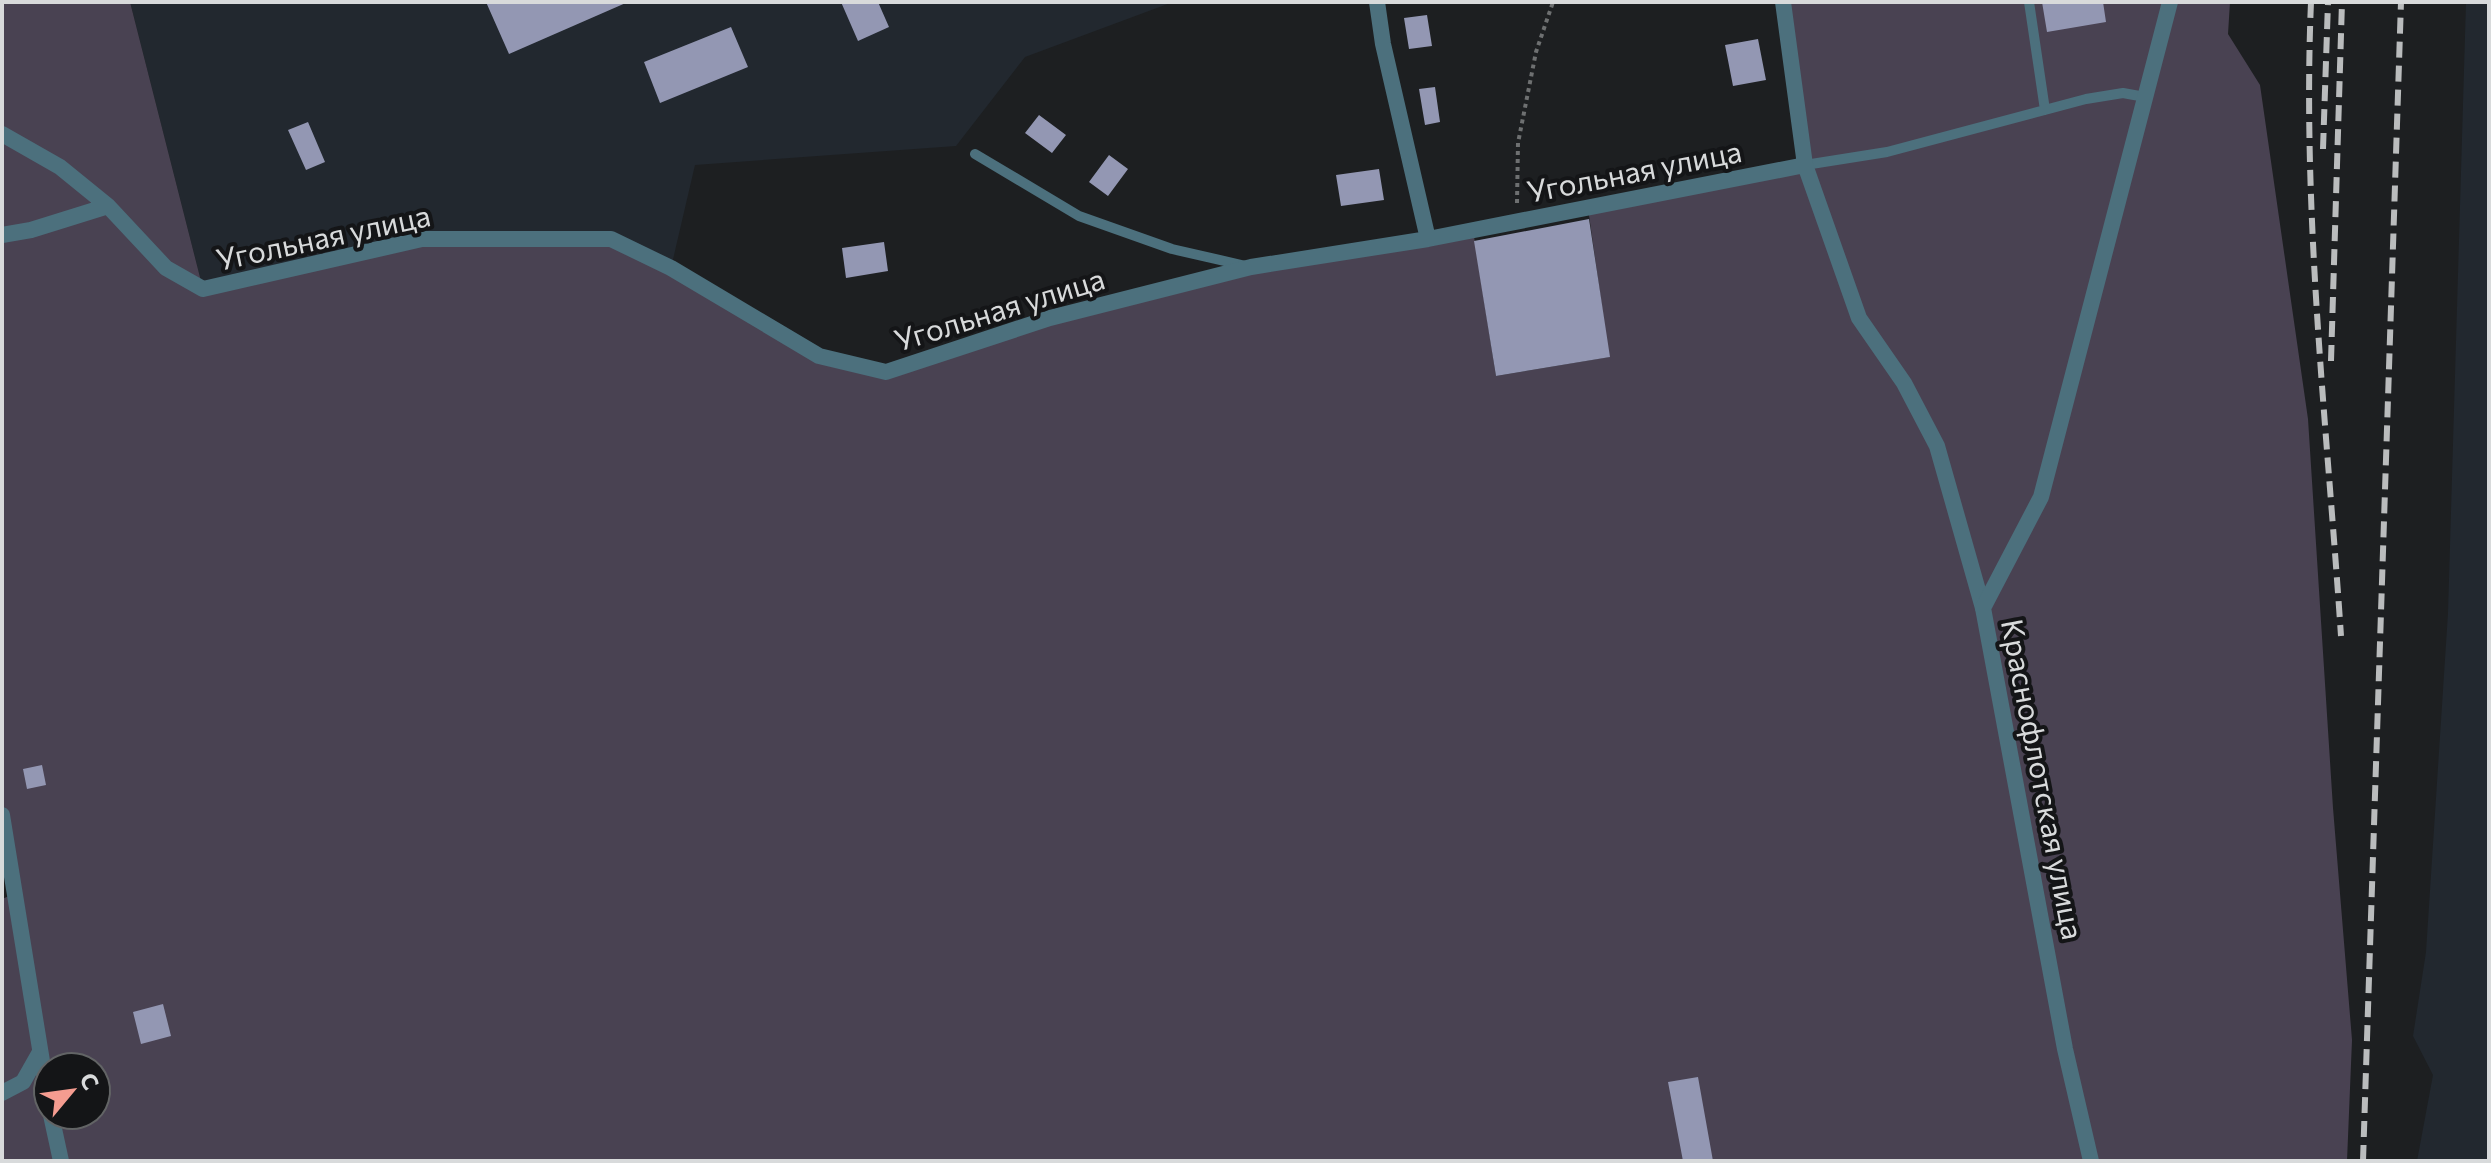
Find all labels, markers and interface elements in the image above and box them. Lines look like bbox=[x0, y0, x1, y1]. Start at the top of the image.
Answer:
street label: Угольная улица bbox=[1523, 131, 1745, 209]
street label: Угольная улица bbox=[213, 195, 433, 277]
street label: Угольная улица bbox=[889, 258, 1109, 358]
street label: Краснофлотская улица bbox=[1995, 616, 2093, 942]
north arrow bbox=[32, 1051, 112, 1131]
text: С bbox=[74, 1068, 105, 1094]

